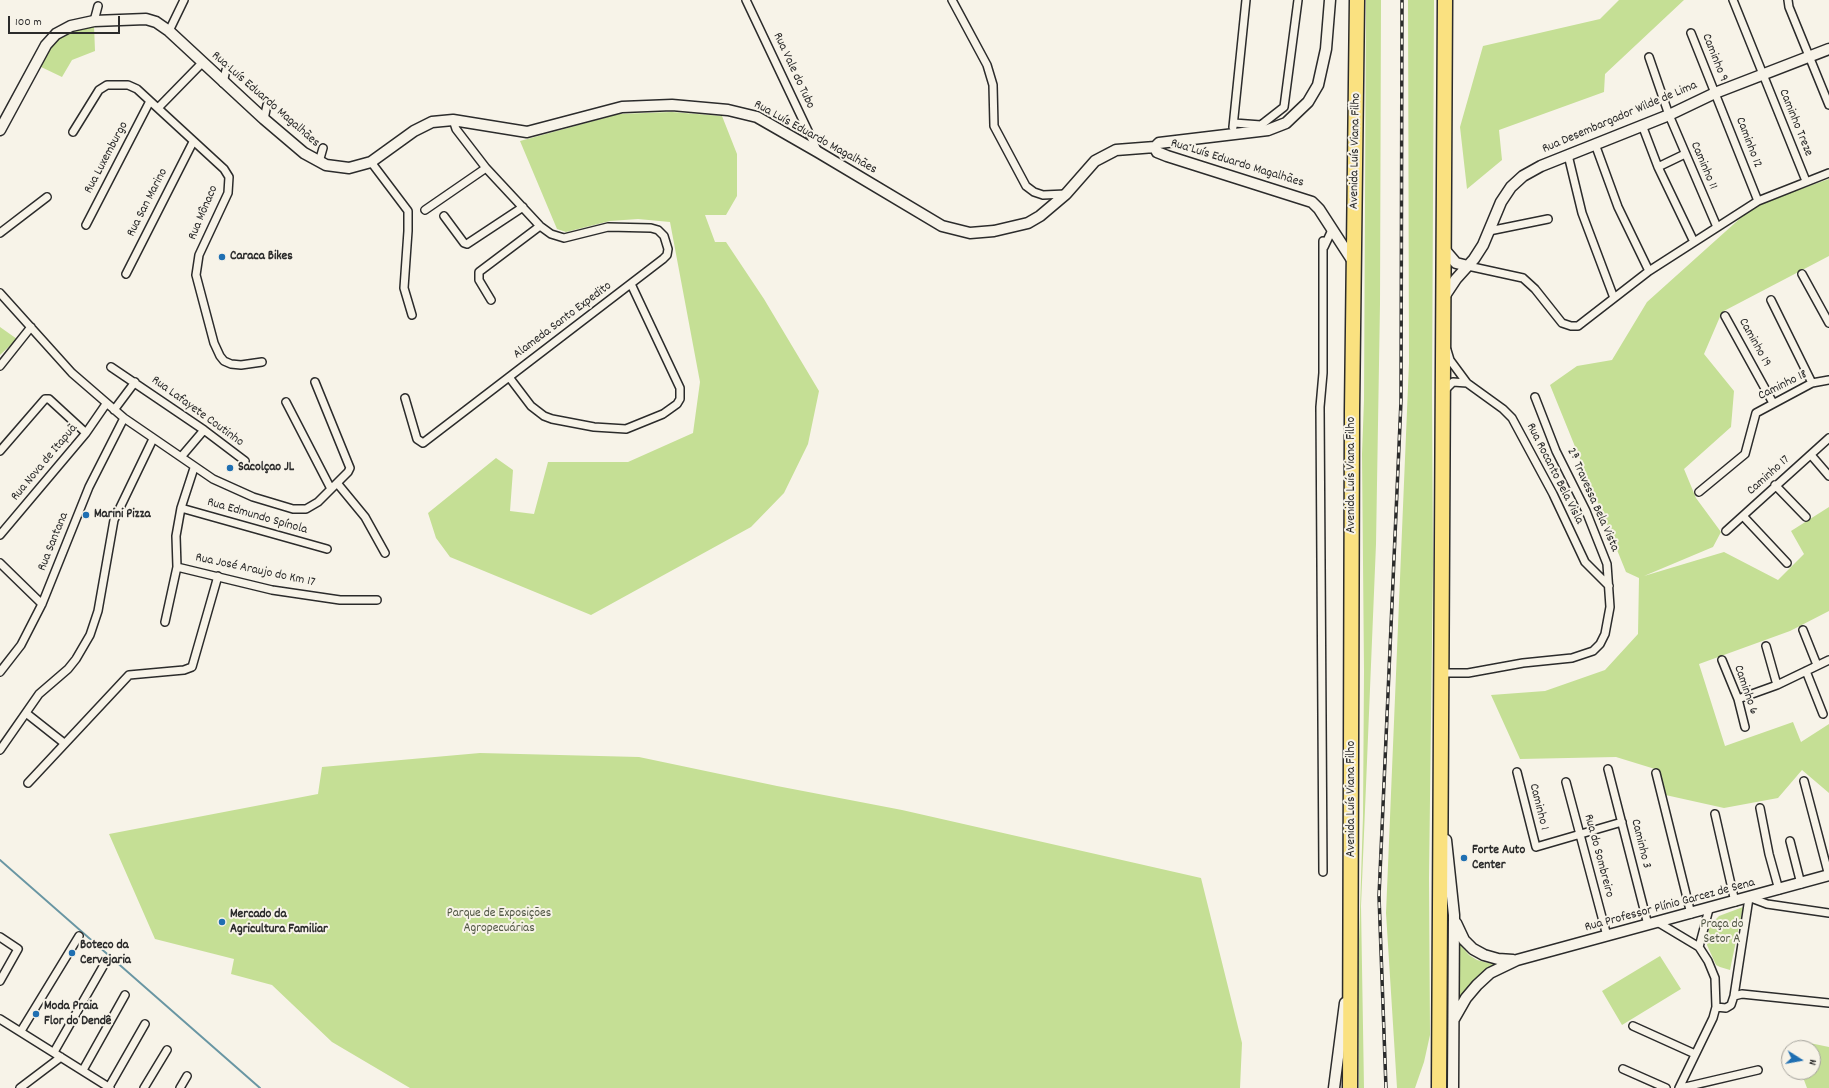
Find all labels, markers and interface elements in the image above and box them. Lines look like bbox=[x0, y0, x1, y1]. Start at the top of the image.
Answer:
scale bar bbox=[10, 8, 122, 34]
text: 100 m bbox=[15, 14, 42, 31]
street label: Rua Vale do Tubo bbox=[769, 30, 817, 112]
street label: Caminho 9 bbox=[1697, 32, 1731, 84]
street label: Rua Luís Eduardo Magalhães bbox=[208, 49, 322, 151]
street label: Rua Desembargador Wilde de Lima bbox=[1540, 78, 1700, 158]
street label: Caminho Treze bbox=[1774, 87, 1816, 159]
street label: Avenida Luís Viana Filho bbox=[1347, 93, 1365, 209]
street label: Rua Luís Eduardo Magalhães bbox=[751, 98, 879, 178]
street label: Caminho 12 bbox=[1731, 115, 1765, 171]
street label: Rua Luxemburgo bbox=[82, 119, 132, 197]
street label: Rua Luís Eduardo Magalhães bbox=[1169, 136, 1305, 192]
street label: Caminho 11 bbox=[1686, 140, 1720, 192]
street label: Rua San Marino bbox=[124, 166, 172, 240]
street label: Rua Mônaco bbox=[186, 183, 222, 243]
place label: Caraca Bikes bbox=[230, 249, 293, 265]
marker: Caraca Bikes bbox=[217, 252, 227, 262]
street label: Alameda Santo Expedito bbox=[511, 279, 615, 363]
street label: Caminho 19 bbox=[1734, 316, 1774, 370]
street label: Caminho 18 bbox=[1756, 367, 1810, 405]
street label: Rua Lafayete Coutinho bbox=[148, 373, 246, 451]
street label: Avenida Luís Viana Filho bbox=[1344, 417, 1360, 533]
street label: Rua Nova de Itapuã bbox=[8, 421, 82, 505]
street label: Rua Rocanto Bela Visla bbox=[1522, 421, 1586, 527]
street label: 2ª Travessa Bela Vista bbox=[1562, 446, 1622, 554]
street label: Caminho 17 bbox=[1744, 453, 1794, 499]
place label: Sacolçao JL bbox=[238, 460, 294, 476]
marker: Sacolçao JL bbox=[225, 463, 235, 473]
street label: Rua Edmundo Spínola bbox=[205, 495, 309, 539]
place label: Marini Pizza bbox=[94, 507, 151, 523]
street label: Rua Santana bbox=[35, 510, 73, 574]
marker: Marini Pizza bbox=[81, 510, 91, 520]
street label: Rua José Araujo do Km 17 bbox=[194, 551, 316, 591]
street label: Caminho 6 bbox=[1729, 663, 1761, 717]
street label: Avenida Luís Viana Filho bbox=[1344, 741, 1360, 857]
street label: Caminho 1 bbox=[1525, 782, 1551, 832]
street label: Rua do Sombreiro bbox=[1579, 813, 1617, 899]
street label: Caminho 3 bbox=[1626, 818, 1654, 870]
place label: Forte Auto Center bbox=[1472, 843, 1525, 874]
marker: Forte Auto Center bbox=[1459, 853, 1469, 863]
street label: Rua Professor Plínio Garcez de Sena bbox=[1583, 876, 1757, 936]
park label: Parque de Exposições Agropecuárias bbox=[447, 906, 551, 937]
place label: Mercado da Agricultura Familiar bbox=[230, 907, 328, 938]
marker: Mercado da Agricultura Familiar bbox=[217, 917, 227, 927]
park label: Praça do Setor A bbox=[1700, 917, 1744, 948]
place label: Boteco da Cervejaria bbox=[80, 938, 131, 969]
marker: Boteco da Cervejaria bbox=[67, 948, 77, 958]
place label: Moda Praia Flor do Dendê bbox=[44, 999, 111, 1030]
marker: Moda Praia Flor do Dendê bbox=[31, 1009, 41, 1019]
north arrow bbox=[1781, 1040, 1821, 1080]
text: N bbox=[1803, 1058, 1820, 1066]

